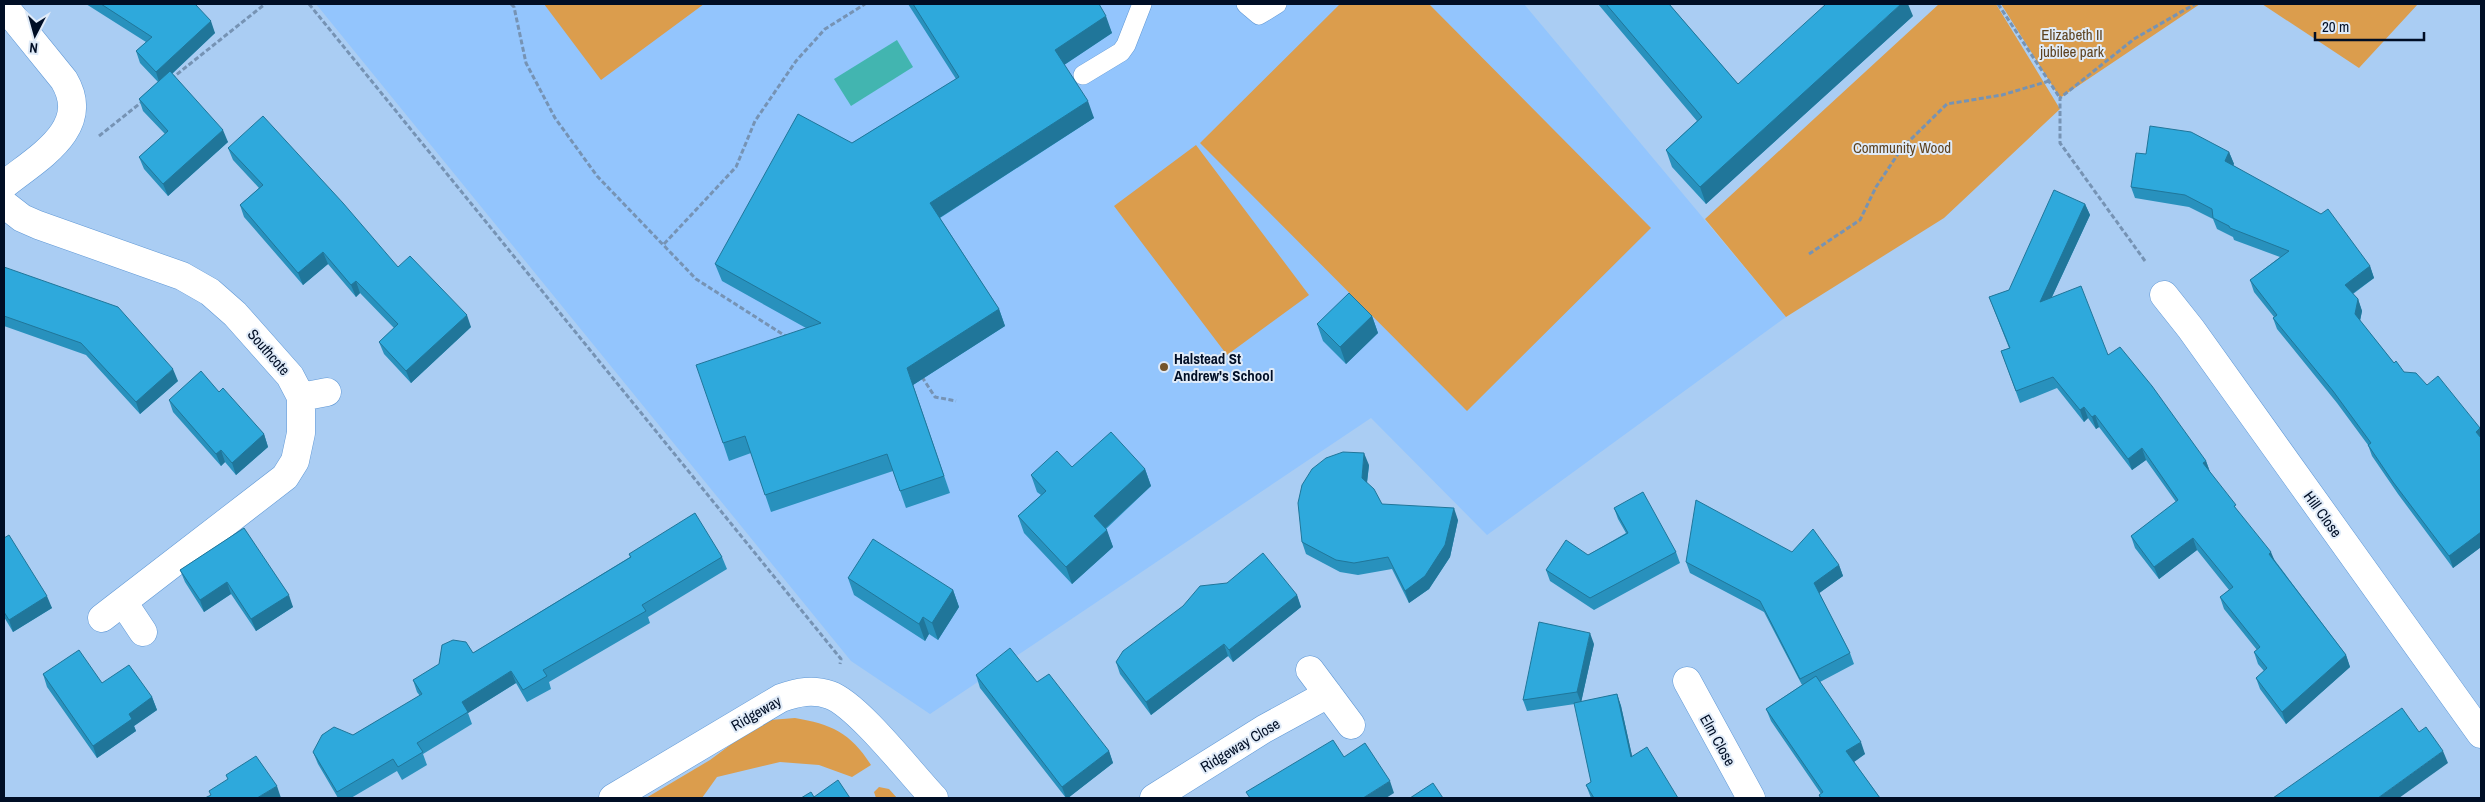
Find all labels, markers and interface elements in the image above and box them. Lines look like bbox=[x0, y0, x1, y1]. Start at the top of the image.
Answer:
north arrow bbox=[10, 10, 60, 60]
scale bar bbox=[2315, 10, 2424, 42]
text: 20 m bbox=[2322, 16, 2349, 37]
park label: Elizabeth II jubilee park bbox=[2039, 24, 2105, 62]
text: N bbox=[29, 39, 39, 57]
park label: Community Wood bbox=[1853, 137, 1951, 158]
street label: Southcote bbox=[243, 324, 295, 380]
place label: Halstead St Andrew's School bbox=[1174, 348, 1273, 386]
marker: Halstead St Andrew's School bbox=[1158, 361, 1170, 373]
street label: Hill Close bbox=[2299, 487, 2347, 542]
street label: Ridgeway bbox=[727, 690, 786, 736]
street label: Elm Close bbox=[1695, 710, 1741, 770]
street label: Ridgeway Close bbox=[1196, 713, 1284, 777]

